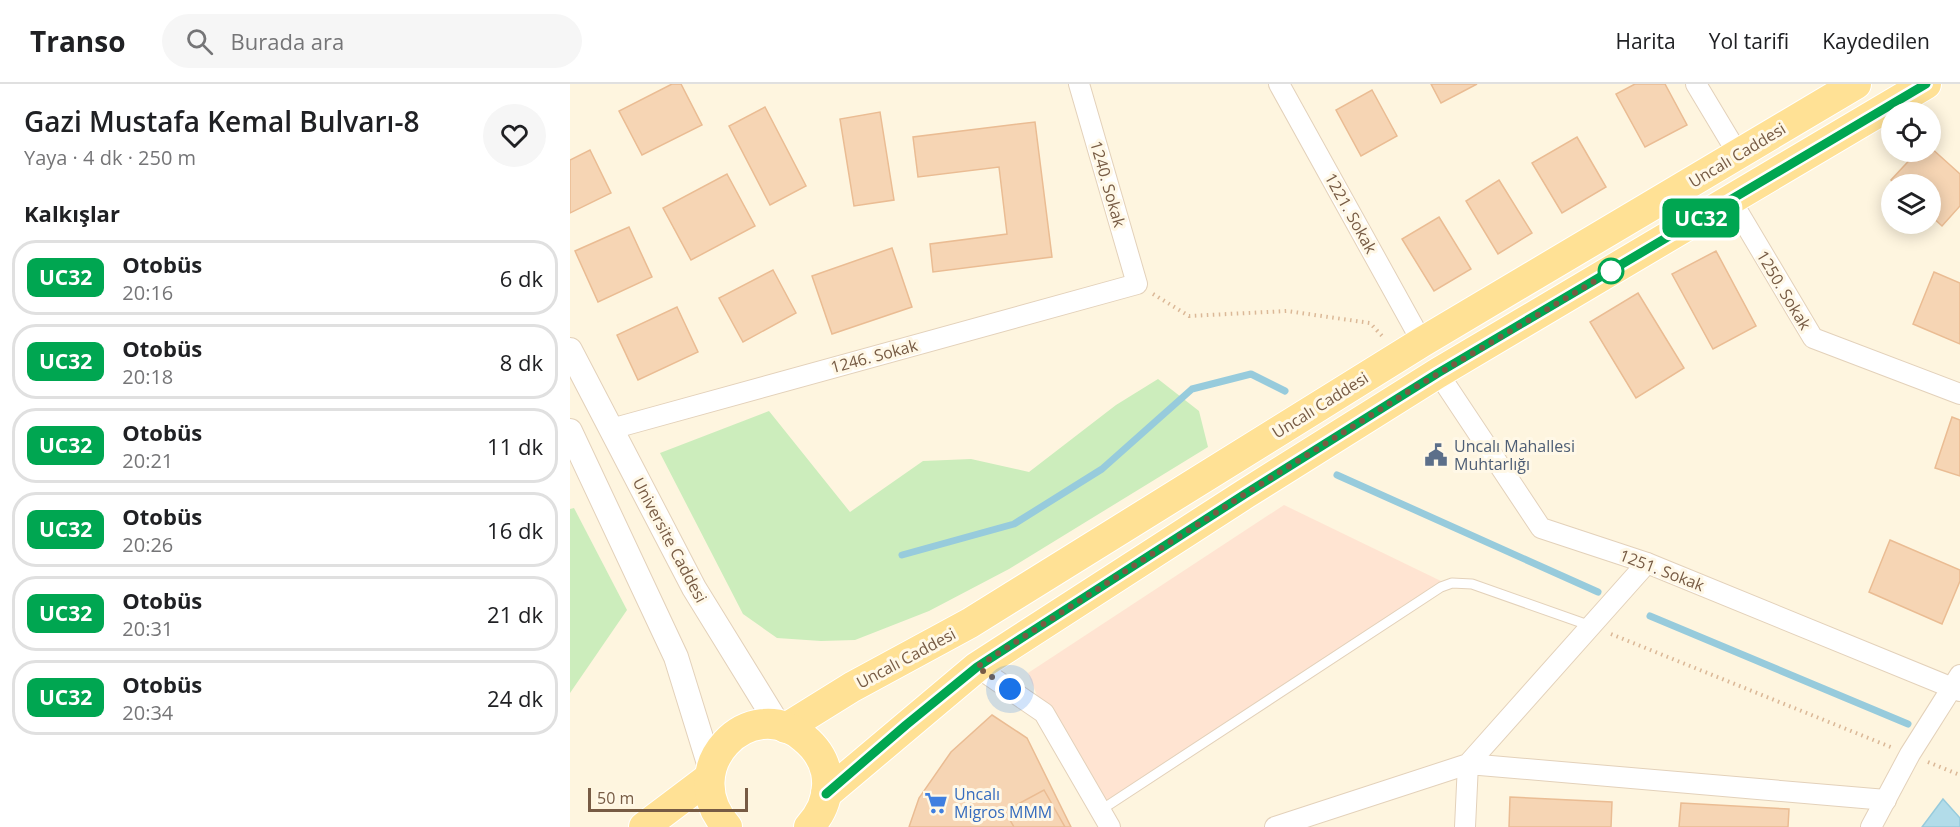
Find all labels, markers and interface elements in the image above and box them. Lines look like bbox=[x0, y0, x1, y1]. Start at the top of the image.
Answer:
search box bbox=[162, 14, 582, 68]
text: Transo bbox=[30, 22, 126, 60]
icon: search bbox=[183, 25, 216, 58]
text: Burada ara bbox=[231, 26, 344, 56]
text: Harita bbox=[1615, 27, 1676, 55]
text: Yol tarifi bbox=[1709, 27, 1789, 55]
text: Kaydedilen bbox=[1822, 27, 1930, 55]
text: Gazi Mustafa Kemal Bulvarı-8 bbox=[24, 102, 419, 140]
map controls bbox=[1881, 102, 1941, 234]
button: locate bbox=[1881, 102, 1941, 162]
button: heart bbox=[483, 104, 546, 167]
street label: Uncalı Caddesi bbox=[1684, 117, 1790, 193]
street label: 1240. Sokak bbox=[1085, 138, 1131, 230]
text: Yaya · 4 dk · 250 m bbox=[24, 144, 196, 171]
street label: 1221. Sokak bbox=[1320, 169, 1382, 258]
button: layers bbox=[1881, 174, 1941, 234]
text: Kalkışlar bbox=[24, 198, 120, 228]
line badge: UC32 bbox=[1659, 198, 1743, 238]
text: UC32 bbox=[1674, 204, 1728, 232]
street label: 1250. Sokak bbox=[1752, 246, 1817, 334]
text: Otobüs bbox=[122, 249, 202, 279]
unlabelled marker bbox=[1598, 258, 1624, 284]
text: UC32 bbox=[39, 263, 92, 291]
text: 6 dk bbox=[500, 263, 543, 293]
text: 20:16 bbox=[122, 279, 173, 306]
text: Otobüs bbox=[122, 333, 202, 363]
street label: 1246. Sokak bbox=[828, 334, 920, 378]
text: UC32 bbox=[39, 347, 92, 375]
text: 8 dk bbox=[500, 347, 543, 377]
text: 20:18 bbox=[122, 363, 173, 390]
street label: Uncalı Caddesi bbox=[1268, 367, 1372, 443]
text: Otobüs bbox=[122, 417, 202, 447]
text: UC32 bbox=[39, 431, 92, 459]
text: 11 dk bbox=[487, 431, 543, 461]
place label: Uncalı Mahallesi Muhtarlığı bbox=[1454, 435, 1575, 475]
public building icon: Uncalı Mahallesi Muhtarlığı bbox=[1423, 442, 1449, 468]
text: 20:21 bbox=[122, 447, 173, 474]
street label: Universite Caddesi bbox=[628, 474, 712, 606]
text: Otobüs bbox=[122, 501, 202, 531]
text: UC32 bbox=[39, 515, 92, 543]
text: 16 dk bbox=[487, 515, 543, 545]
text: 20:26 bbox=[122, 531, 173, 558]
street label: 1251. Sokak bbox=[1616, 544, 1708, 596]
text: Otobüs bbox=[122, 585, 202, 615]
text: UC32 bbox=[39, 599, 92, 627]
text: 21 dk bbox=[487, 599, 543, 629]
text: 20:31 bbox=[122, 615, 173, 642]
street label: Uncalı Caddesi bbox=[853, 623, 959, 693]
text: Otobüs bbox=[122, 669, 202, 699]
your location bbox=[995, 674, 1025, 704]
text: UC32 bbox=[39, 683, 92, 711]
text: 24 dk bbox=[487, 683, 543, 713]
text: 20:34 bbox=[122, 699, 173, 726]
place label: Uncalı Migros MMM bbox=[954, 783, 1052, 823]
scale bar bbox=[588, 785, 748, 812]
text: 50 m bbox=[597, 787, 634, 809]
supermarket icon: Uncalı Migros MMM bbox=[923, 790, 949, 816]

